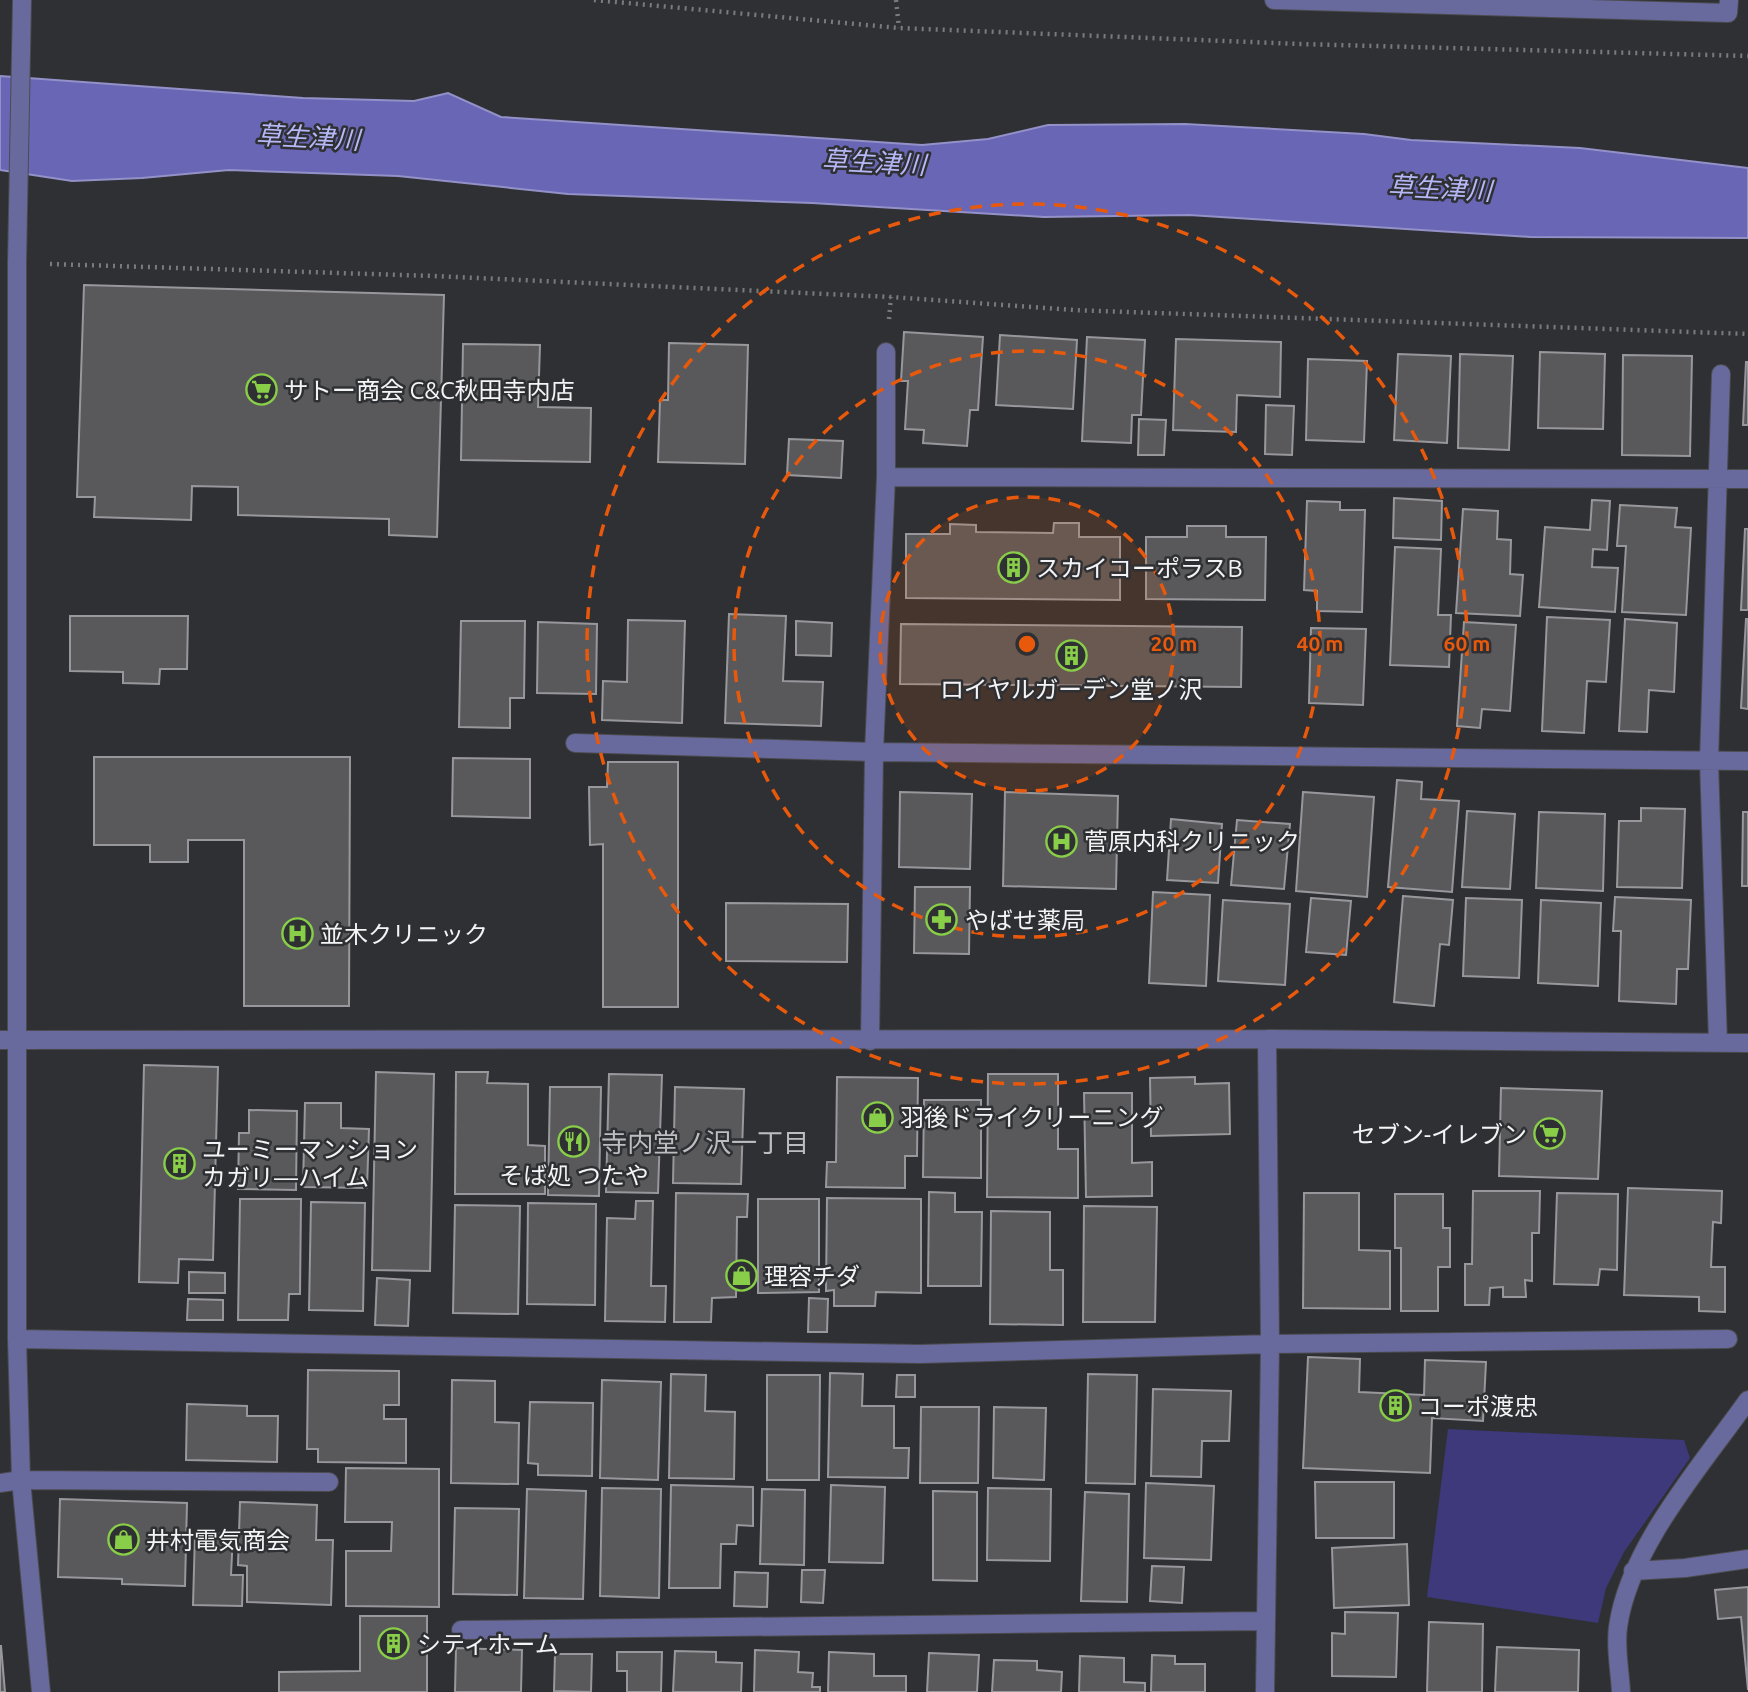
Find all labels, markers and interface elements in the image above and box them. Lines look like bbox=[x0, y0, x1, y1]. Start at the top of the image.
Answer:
water label: 草生津川 bbox=[255, 120, 364, 154]
water label: 草生津川 bbox=[821, 145, 930, 179]
water label: 草生津川 bbox=[1387, 171, 1496, 205]
supermarket icon: サトー商会 C&C秋田寺内店 bbox=[244, 373, 278, 407]
place label: サトー商会 C&C秋田寺内店 bbox=[284, 377, 575, 404]
building icon: スカイコーポラスB bbox=[996, 551, 1030, 585]
place label: スカイコーポラスB bbox=[1036, 555, 1243, 582]
text: 20 m bbox=[1151, 631, 1197, 655]
text: 40 m bbox=[1297, 631, 1343, 655]
text: 60 m bbox=[1444, 631, 1490, 655]
centre of rings bbox=[1015, 632, 1039, 656]
building icon: ロイヤルガーデン堂ノ沢 bbox=[1054, 638, 1088, 672]
place label: ロイヤルガーデン堂ノ沢 bbox=[940, 676, 1202, 703]
hospital icon: 菅原内科クリニック bbox=[1044, 824, 1078, 858]
place label: 菅原内科クリニック bbox=[1084, 828, 1300, 855]
pharmacy icon: やばせ薬局 bbox=[925, 903, 959, 937]
place label: やばせ薬局 bbox=[965, 907, 1085, 934]
hospital icon: 並木クリニック bbox=[280, 917, 314, 951]
place label: 並木クリニック bbox=[320, 921, 488, 948]
shop icon: 羽後ドライクリーニング bbox=[860, 1100, 894, 1134]
place label: 羽後ドライクリーニング bbox=[900, 1104, 1164, 1131]
supermarket icon: セブン-イレブン bbox=[1533, 1117, 1567, 1151]
place label: セブン-イレブン bbox=[1352, 1121, 1527, 1148]
restaurant icon: そば処 つたや bbox=[557, 1124, 591, 1158]
district label: 寺内堂ノ沢一丁目 bbox=[601, 1128, 809, 1157]
place label: ユーミーマンション カガリ―ハイム bbox=[202, 1136, 418, 1191]
building icon: ユーミーマンション カガリ―ハイム bbox=[162, 1146, 196, 1180]
place label: そば処 つたや bbox=[499, 1162, 649, 1189]
shop icon: 理容チダ bbox=[724, 1259, 758, 1293]
place label: 理容チダ bbox=[764, 1263, 860, 1290]
building icon: コーポ渡忠 bbox=[1378, 1389, 1412, 1423]
place label: コーポ渡忠 bbox=[1418, 1393, 1538, 1420]
shop icon: 井村電気商会 bbox=[106, 1523, 140, 1557]
place label: 井村電気商会 bbox=[146, 1527, 290, 1554]
building icon: シティホーム bbox=[377, 1627, 411, 1661]
place label: シティホーム bbox=[417, 1631, 559, 1658]

